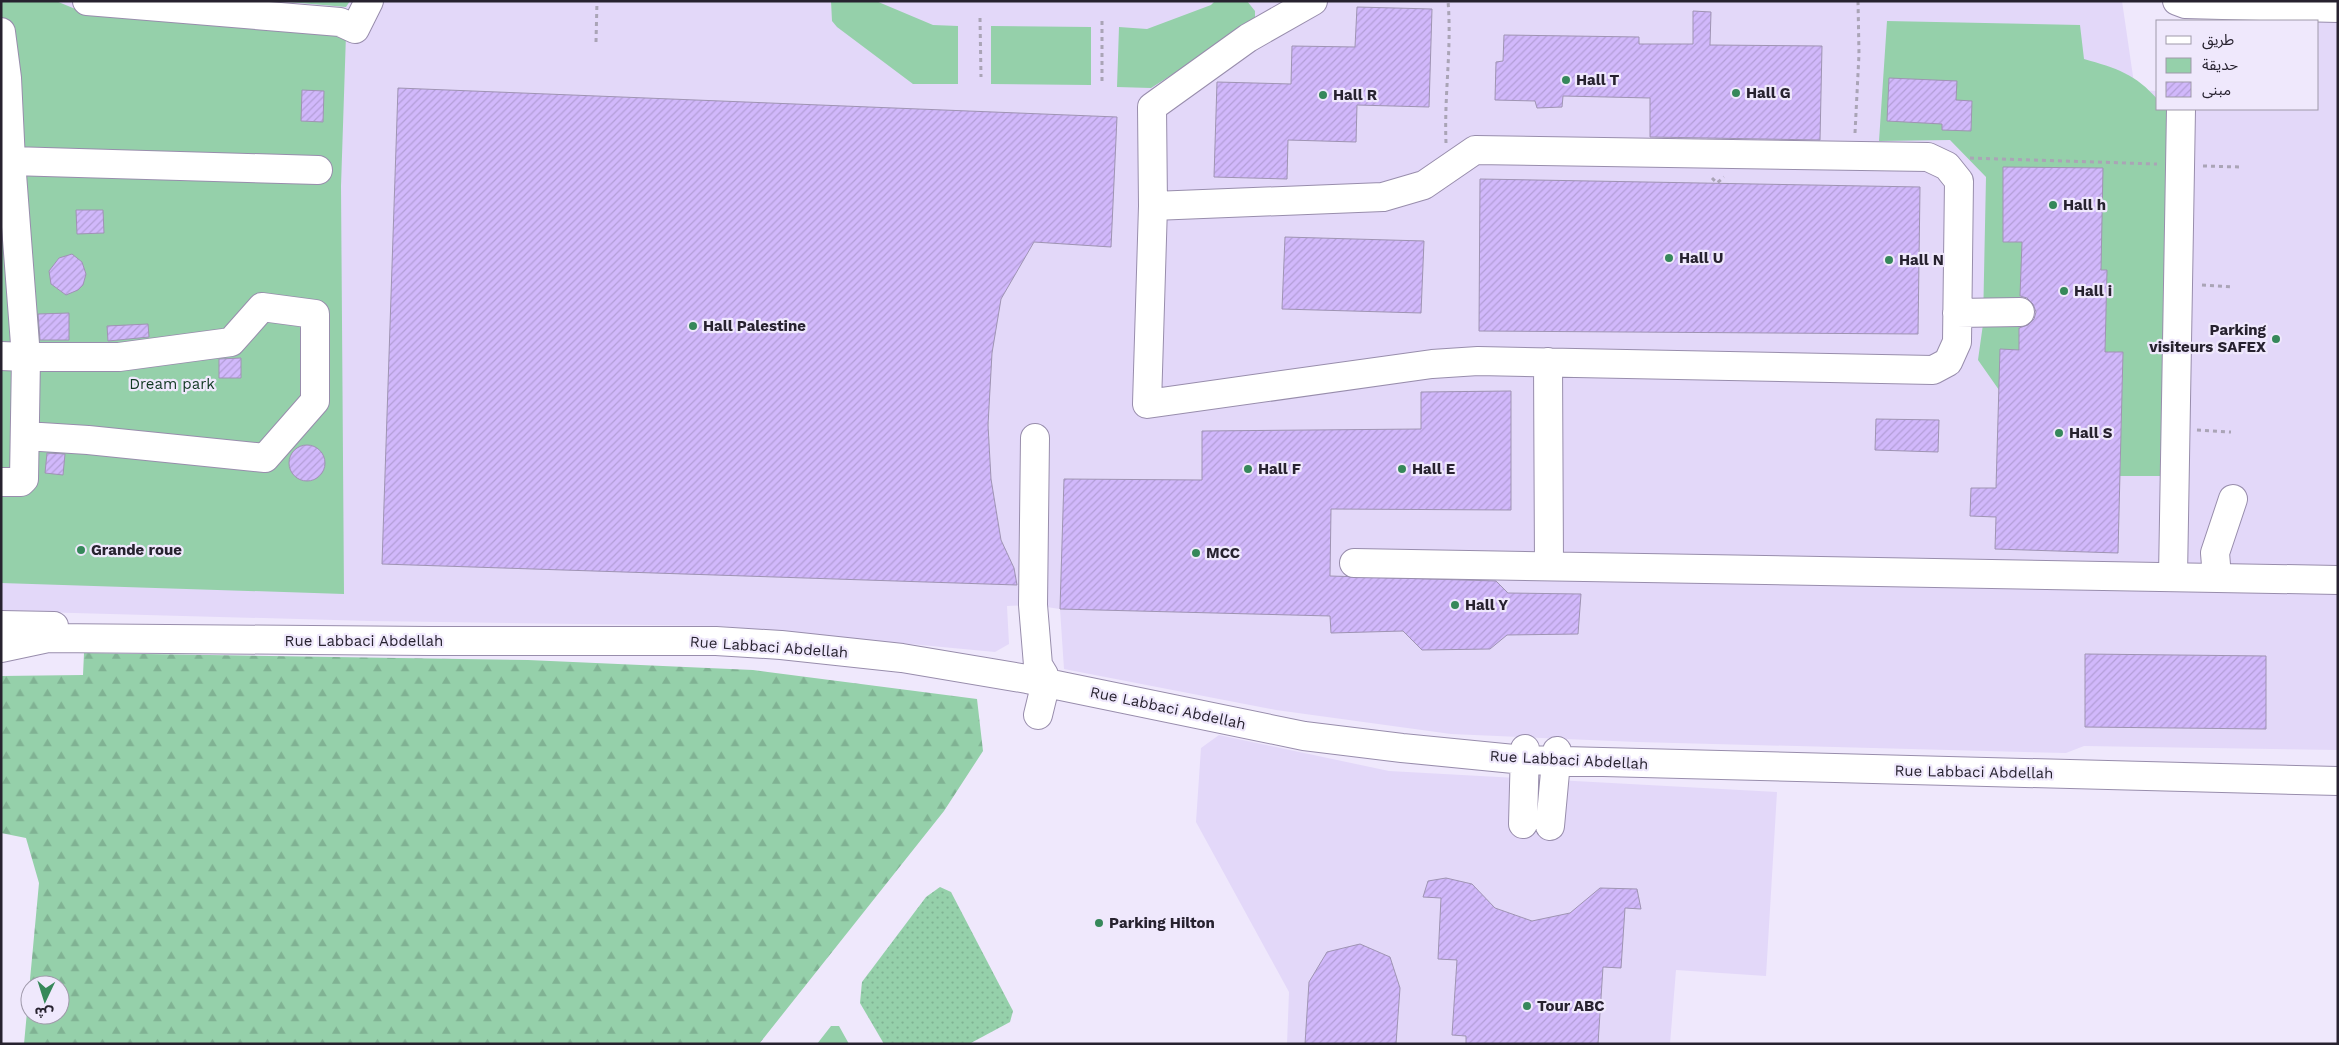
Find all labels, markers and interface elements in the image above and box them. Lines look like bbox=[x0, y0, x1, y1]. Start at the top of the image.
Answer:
legend bbox=[2156, 20, 2319, 110]
text: طريق bbox=[2202, 31, 2234, 50]
text: حديقة bbox=[2202, 56, 2238, 74]
place label: Hall T bbox=[1576, 71, 1619, 89]
marker: Hall T bbox=[1560, 74, 1572, 86]
text: مبنى bbox=[2202, 81, 2231, 99]
place label: Hall G bbox=[1746, 84, 1791, 102]
place label: Hall R bbox=[1333, 86, 1378, 104]
marker: Hall G bbox=[1730, 87, 1742, 99]
marker: Hall R bbox=[1317, 89, 1329, 101]
place label: Hall h bbox=[2063, 196, 2106, 214]
marker: Hall h bbox=[2047, 199, 2059, 211]
place label: Hall U bbox=[1679, 249, 1723, 267]
place label: Hall N bbox=[1899, 251, 1944, 269]
marker: Hall U bbox=[1663, 252, 1675, 264]
marker: Hall N bbox=[1883, 254, 1895, 266]
place label: Hall i bbox=[2074, 282, 2112, 300]
marker: Hall i bbox=[2058, 285, 2070, 297]
place label: Hall Palestine bbox=[703, 317, 806, 335]
marker: Hall Palestine bbox=[687, 320, 699, 332]
place label: Parking visiteurs SAFEX bbox=[2148, 321, 2267, 356]
marker: Parking visiteurs SAFEX bbox=[2270, 333, 2282, 345]
park label: Dream park bbox=[129, 375, 215, 393]
place label: Hall S bbox=[2069, 424, 2113, 442]
marker: Hall S bbox=[2053, 427, 2065, 439]
place label: Hall F bbox=[1258, 460, 1301, 478]
place label: Hall E bbox=[1412, 460, 1455, 478]
marker: Hall F bbox=[1242, 463, 1254, 475]
marker: Hall E bbox=[1396, 463, 1408, 475]
place label: Grande roue bbox=[91, 541, 182, 559]
marker: Grande roue bbox=[75, 544, 87, 556]
place label: MCC bbox=[1206, 544, 1240, 562]
marker: MCC bbox=[1190, 547, 1202, 559]
place label: Hall Y bbox=[1465, 596, 1508, 614]
marker: Hall Y bbox=[1449, 599, 1461, 611]
street label: Rue Labbaci Abdellah bbox=[285, 632, 443, 650]
street label: Rue Labbaci Abdellah bbox=[689, 632, 849, 662]
street label: Rue Labbaci Abdellah bbox=[1088, 683, 1248, 733]
street label: Rue Labbaci Abdellah bbox=[1489, 747, 1649, 773]
street label: Rue Labbaci Abdellah bbox=[1894, 762, 2054, 782]
place label: Parking Hilton bbox=[1109, 914, 1215, 932]
marker: Parking Hilton bbox=[1093, 917, 1105, 929]
north arrow bbox=[20, 975, 70, 1025]
place label: Tour ABC bbox=[1537, 997, 1605, 1015]
marker: Tour ABC bbox=[1521, 1000, 1533, 1012]
text: ش bbox=[34, 1004, 54, 1022]

